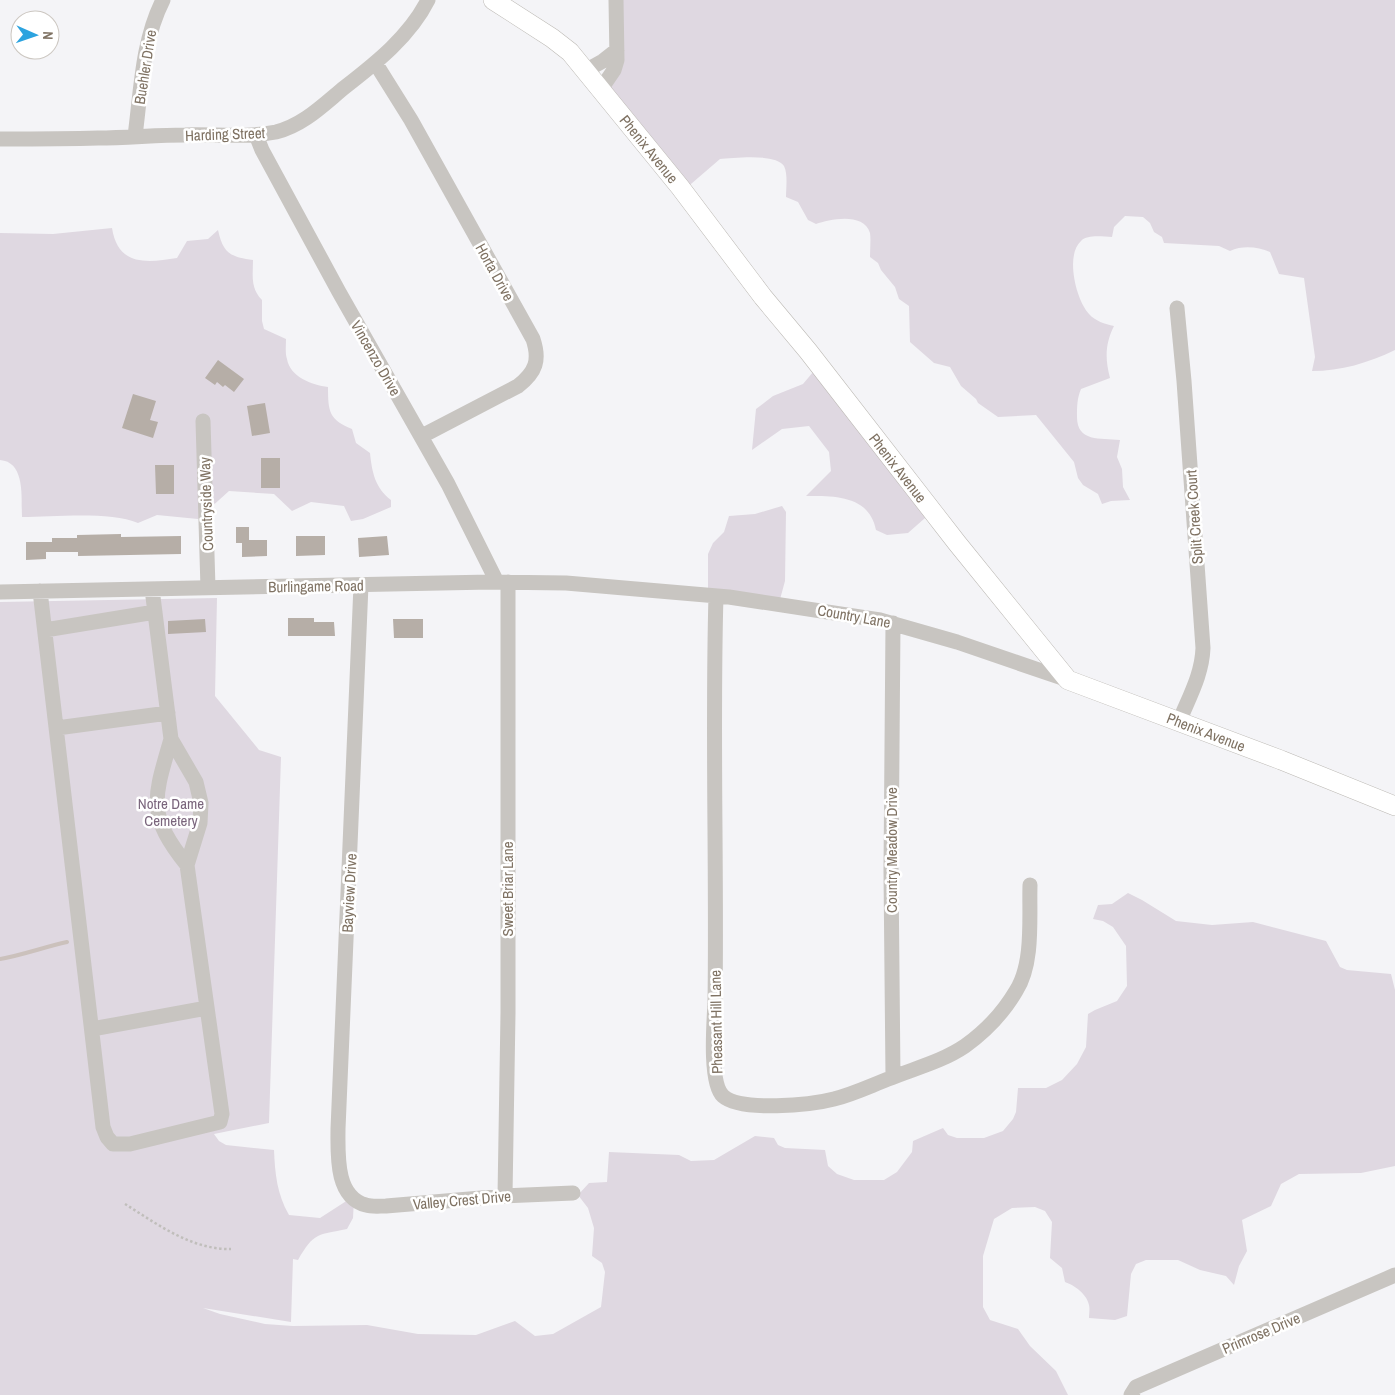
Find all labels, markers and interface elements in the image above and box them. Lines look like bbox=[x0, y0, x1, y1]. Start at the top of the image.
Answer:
north arrow bbox=[10, 10, 60, 60]
street label: Buehler Drive bbox=[129, 28, 161, 106]
text: N bbox=[39, 31, 57, 40]
street label: Phenix Avenue bbox=[615, 110, 683, 188]
street label: Harding Street bbox=[185, 122, 266, 146]
street label: Horta Drive bbox=[471, 239, 520, 305]
street label: Vincenzo Drive bbox=[346, 316, 406, 400]
street label: Phenix Avenue bbox=[864, 429, 932, 507]
street label: Countryside Way bbox=[194, 456, 218, 551]
street label: Split Creek Court bbox=[1180, 469, 1208, 565]
street label: Burlingame Road bbox=[268, 575, 364, 597]
street label: Country Lane bbox=[816, 599, 892, 633]
street label: Phenix Avenue bbox=[1164, 707, 1248, 757]
street label: Country Meadow Drive bbox=[881, 787, 902, 913]
park label: Notre Dame Cemetery bbox=[138, 793, 204, 831]
street label: Sweet Briar Lane bbox=[497, 841, 518, 937]
street label: Bayview Drive bbox=[336, 853, 362, 933]
street label: Pheasant Hill Lane bbox=[705, 970, 727, 1074]
street label: Valley Crest Drive bbox=[412, 1185, 512, 1215]
street label: Primrose Drive bbox=[1219, 1307, 1303, 1359]

